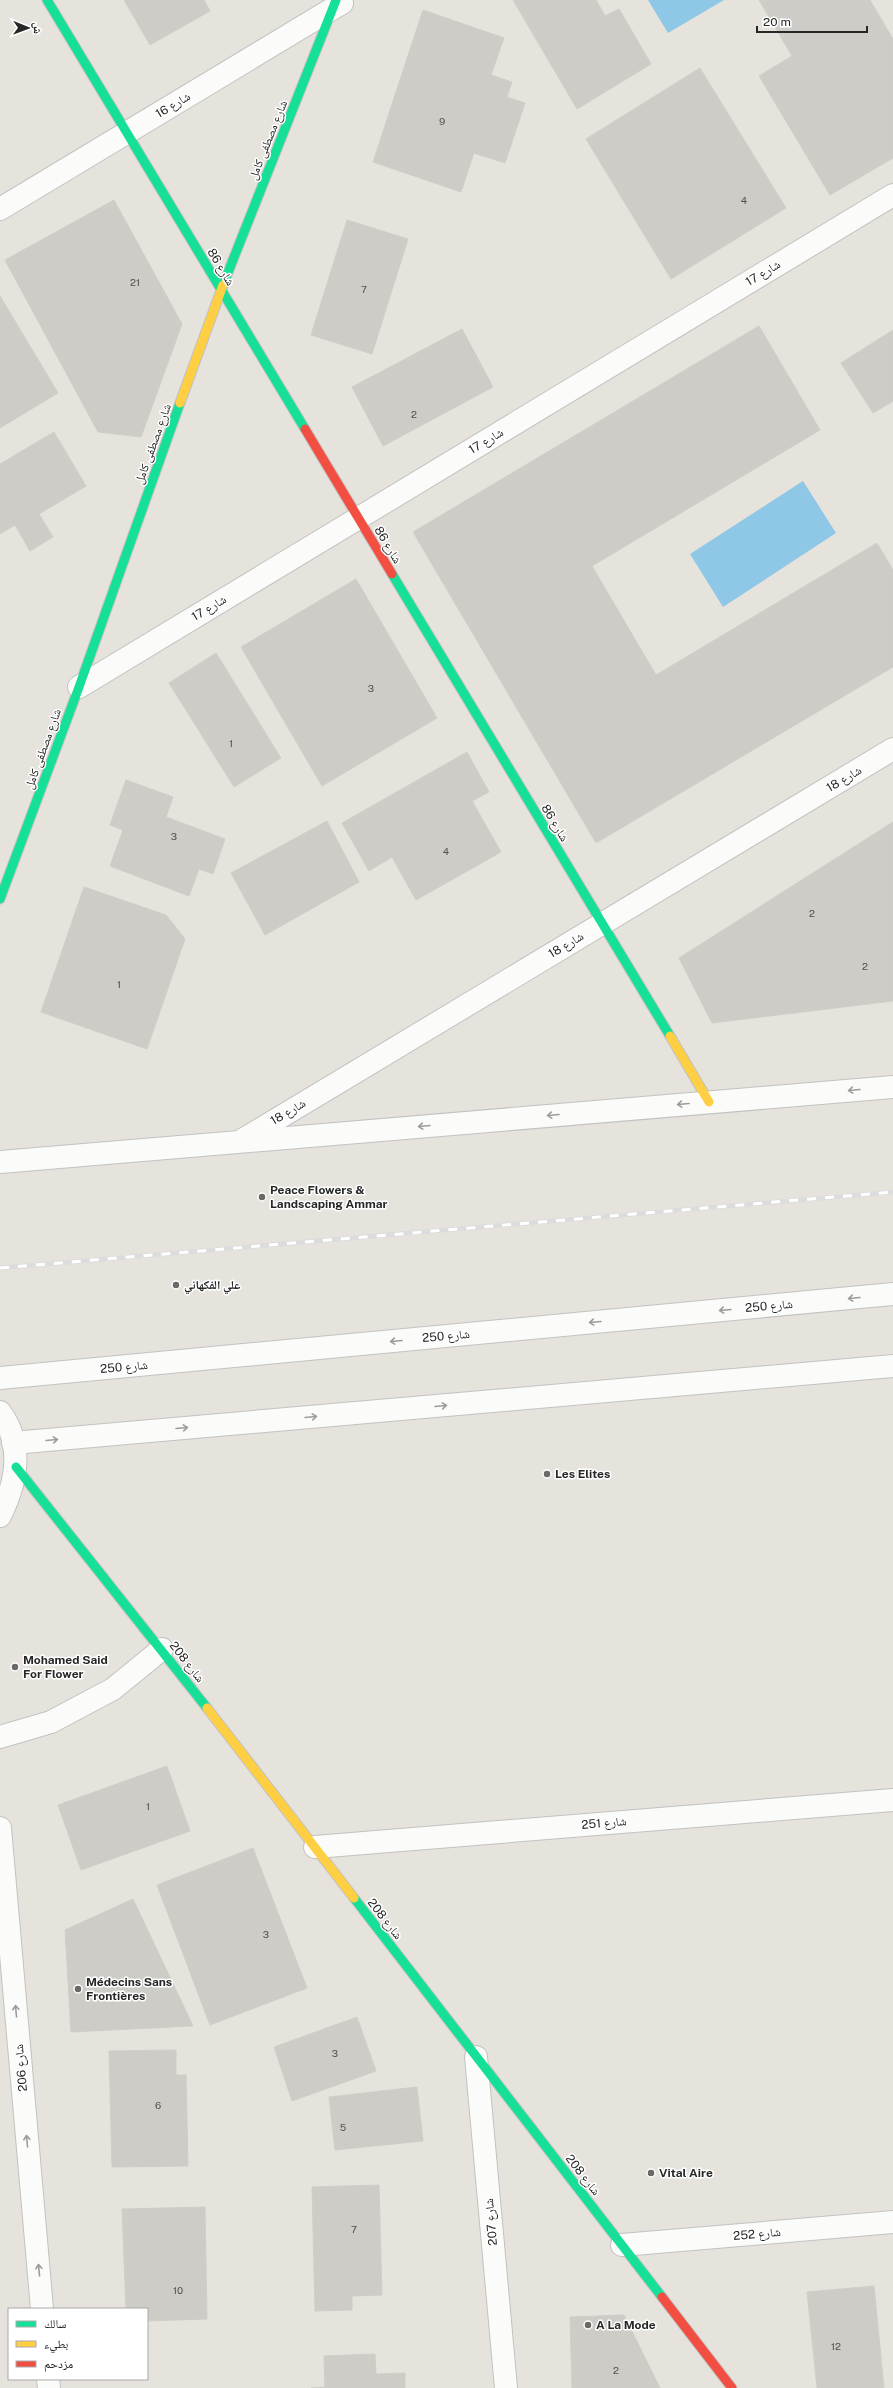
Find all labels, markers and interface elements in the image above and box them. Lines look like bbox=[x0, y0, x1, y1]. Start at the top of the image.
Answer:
north arrow bbox=[8, 8, 48, 48]
scale bar bbox=[757, 8, 867, 34]
text: 20 m bbox=[763, 15, 791, 29]
text: ش bbox=[30, 22, 44, 34]
street label: شارع 16 bbox=[153, 89, 194, 122]
street label: شارع مصطفى كامل bbox=[246, 98, 291, 182]
house number: 9 bbox=[439, 115, 445, 127]
house number: 4 bbox=[741, 194, 747, 206]
street label: شارع 86 bbox=[204, 246, 238, 289]
street label: شارع 17 bbox=[743, 257, 783, 290]
house number: 21 bbox=[130, 276, 140, 288]
house number: 7 bbox=[361, 283, 367, 295]
street label: شارع مصطفى كامل bbox=[132, 402, 175, 486]
house number: 2 bbox=[411, 408, 417, 420]
street label: شارع 17 bbox=[466, 425, 506, 458]
street label: شارع 86 bbox=[371, 524, 405, 567]
street label: شارع 17 bbox=[189, 592, 229, 625]
house number: 3 bbox=[368, 682, 374, 694]
street label: شارع مصطفى كامل bbox=[22, 707, 65, 791]
house number: 1 bbox=[229, 737, 233, 749]
street label: شارع 18 bbox=[824, 763, 865, 796]
street label: شارع 86 bbox=[538, 802, 572, 845]
house number: 3 bbox=[171, 830, 177, 842]
house number: 4 bbox=[443, 845, 449, 857]
house number: 2 bbox=[809, 907, 815, 919]
street label: شارع 18 bbox=[546, 929, 587, 962]
house number: 2 bbox=[862, 960, 868, 972]
house number: 1 bbox=[117, 978, 121, 990]
one-way arrow bbox=[848, 1087, 861, 1094]
street label: شارع 18 bbox=[268, 1096, 309, 1129]
one-way arrow bbox=[677, 1101, 690, 1108]
one-way arrow bbox=[547, 1112, 560, 1119]
one-way arrow bbox=[418, 1123, 431, 1130]
place label: Peace Flowers & Landscaping Ammar bbox=[270, 1183, 388, 1211]
marker: Peace Flowers & Landscaping Ammar bbox=[257, 1192, 267, 1202]
place label: علي الفكهاني bbox=[184, 1278, 241, 1295]
marker: علي الفكهاني bbox=[171, 1280, 181, 1290]
one-way arrow bbox=[848, 1294, 861, 1302]
street label: شارع 250 bbox=[745, 1297, 794, 1316]
one-way arrow bbox=[719, 1307, 732, 1314]
one-way arrow bbox=[589, 1319, 602, 1326]
street label: شارع 250 bbox=[422, 1327, 471, 1346]
one-way arrow bbox=[390, 1338, 403, 1345]
street label: شارع 250 bbox=[100, 1358, 149, 1377]
one-way arrow bbox=[434, 1402, 447, 1409]
one-way arrow bbox=[304, 1413, 317, 1421]
one-way arrow bbox=[175, 1425, 188, 1432]
one-way arrow bbox=[45, 1436, 58, 1443]
place label: Les Elites bbox=[555, 1467, 610, 1481]
marker: Les Elites bbox=[542, 1469, 552, 1479]
street label: شارع 208 bbox=[166, 1639, 207, 1686]
place label: Mohamed Said For Flower bbox=[23, 1653, 108, 1681]
marker: Mohamed Said For Flower bbox=[10, 1662, 20, 1672]
house number: 1 bbox=[146, 1800, 150, 1812]
street label: شارع 251 bbox=[581, 1814, 627, 1833]
street label: شارع 208 bbox=[364, 1896, 405, 1943]
house number: 3 bbox=[263, 1928, 269, 1940]
place label: Médecins Sans Frontières bbox=[86, 1975, 172, 2003]
marker: Médecins Sans Frontières bbox=[73, 1984, 83, 1994]
one-way arrow bbox=[12, 2005, 20, 2018]
street label: شارع 206 bbox=[12, 2043, 31, 2092]
house number: 3 bbox=[332, 2047, 338, 2059]
house number: 6 bbox=[155, 2099, 161, 2111]
house number: 5 bbox=[340, 2121, 346, 2133]
one-way arrow bbox=[24, 2135, 31, 2148]
street label: شارع 208 bbox=[562, 2152, 603, 2199]
place label: Vital Aire bbox=[659, 2166, 713, 2180]
marker: Vital Aire bbox=[646, 2168, 656, 2178]
street label: شارع 207 bbox=[482, 2198, 501, 2246]
house number: 7 bbox=[351, 2223, 357, 2235]
street label: شارع 252 bbox=[733, 2225, 782, 2244]
one-way arrow bbox=[35, 2264, 42, 2277]
house number: 10 bbox=[173, 2284, 183, 2296]
legend bbox=[8, 2308, 148, 2380]
text: سالك bbox=[44, 2317, 66, 2331]
place label: A La Mode bbox=[596, 2318, 656, 2332]
marker: A La Mode bbox=[583, 2320, 593, 2330]
text: بطيء bbox=[44, 2337, 68, 2354]
house number: 12 bbox=[831, 2340, 841, 2352]
text: مزدحم bbox=[44, 2357, 73, 2372]
house number: 2 bbox=[613, 2364, 619, 2376]

